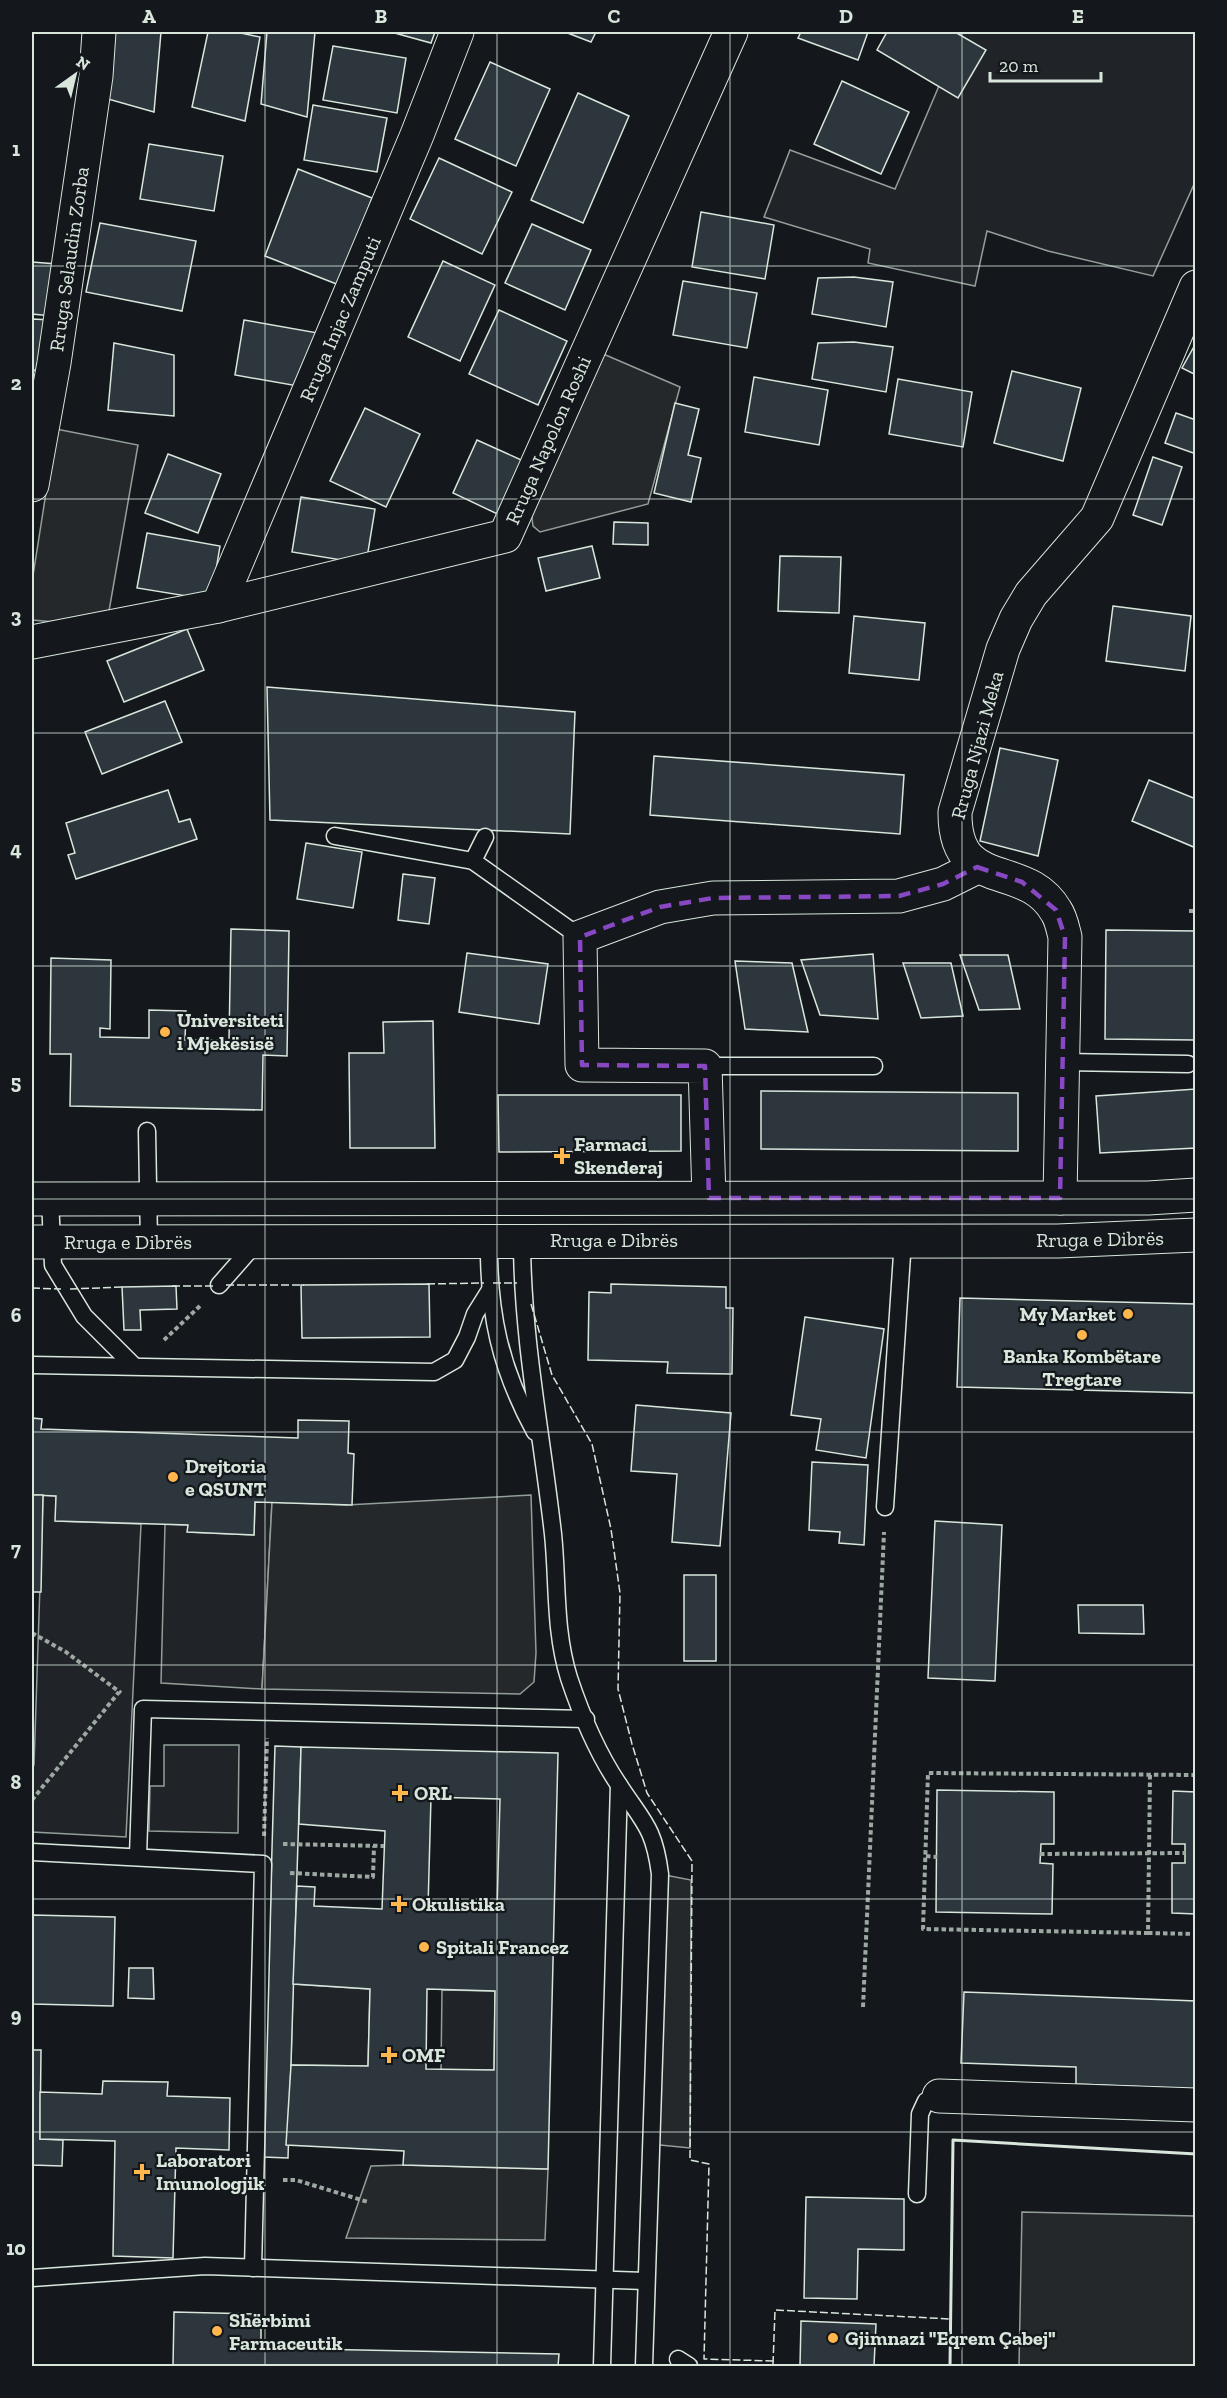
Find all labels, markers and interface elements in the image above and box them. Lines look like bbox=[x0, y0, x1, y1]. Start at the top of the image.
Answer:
text: A bbox=[142, 4, 156, 28]
text: B bbox=[375, 4, 387, 28]
text: C bbox=[608, 4, 621, 28]
text: D bbox=[839, 4, 853, 28]
text: E bbox=[1072, 4, 1084, 28]
north arrow bbox=[45, 45, 105, 105]
scale bar bbox=[990, 45, 1101, 83]
text: N bbox=[73, 52, 93, 74]
text: 20 m bbox=[999, 55, 1039, 77]
text: 1 bbox=[12, 137, 20, 161]
street label: Rruga Selaudin Zorba bbox=[44, 165, 94, 353]
street label: Rruga Injac Zamputi bbox=[294, 232, 386, 405]
street label: Rruga Napolon Roshi bbox=[500, 352, 596, 528]
text: 2 bbox=[11, 371, 22, 395]
text: 3 bbox=[11, 604, 22, 628]
street label: Rruga Njazi Meka bbox=[946, 668, 1008, 822]
text: 4 bbox=[10, 837, 22, 861]
place label: Universiteti i Mjekësisë bbox=[177, 1008, 284, 1055]
marker: Universiteti i Mjekësisë bbox=[158, 1025, 172, 1039]
text: 5 bbox=[11, 1070, 21, 1094]
place label: Farmaci Skenderaj bbox=[574, 1132, 663, 1179]
marker: Farmaci Skenderaj bbox=[555, 1149, 569, 1163]
street label: Rruga e Dibrës bbox=[1036, 1226, 1164, 1252]
street label: Rruga e Dibrës bbox=[550, 1228, 678, 1252]
street label: Rruga e Dibrës bbox=[64, 1230, 192, 1254]
place label: My Market bbox=[1020, 1302, 1117, 1326]
text: 6 bbox=[11, 1303, 22, 1327]
marker: My Market bbox=[1121, 1307, 1135, 1321]
marker: Banka Kombëtare Tregtare bbox=[1075, 1328, 1089, 1342]
place label: Banka Kombëtare Tregtare bbox=[1003, 1344, 1161, 1391]
place label: Drejtoria e QSUNT bbox=[185, 1454, 267, 1501]
marker: Drejtoria e QSUNT bbox=[166, 1470, 180, 1484]
text: 7 bbox=[11, 1537, 21, 1561]
text: 8 bbox=[11, 1770, 22, 1794]
place label: ORL bbox=[414, 1781, 452, 1805]
marker: ORL bbox=[391, 1784, 409, 1802]
place label: Okulistika bbox=[412, 1892, 505, 1916]
marker: Okulistika bbox=[390, 1895, 408, 1913]
place label: Spitali Francez bbox=[436, 1935, 569, 1959]
marker: Spitali Francez bbox=[417, 1940, 431, 1954]
text: 9 bbox=[11, 2003, 22, 2027]
place label: OMF bbox=[402, 2043, 445, 2067]
marker: OMF bbox=[380, 2046, 398, 2064]
place label: Laboratori Imunologjik bbox=[156, 2148, 264, 2195]
marker: Laboratori Imunologjik bbox=[133, 2163, 151, 2181]
text: 10 bbox=[6, 2236, 26, 2260]
place label: Shërbimi Farmaceutik bbox=[229, 2308, 342, 2355]
marker: Shërbimi Farmaceutik bbox=[210, 2324, 224, 2338]
place label: Gjimnazi "Eqrem Çabej" bbox=[845, 2326, 1056, 2350]
marker: Gjimnazi "Eqrem Çabej" bbox=[826, 2331, 840, 2345]

